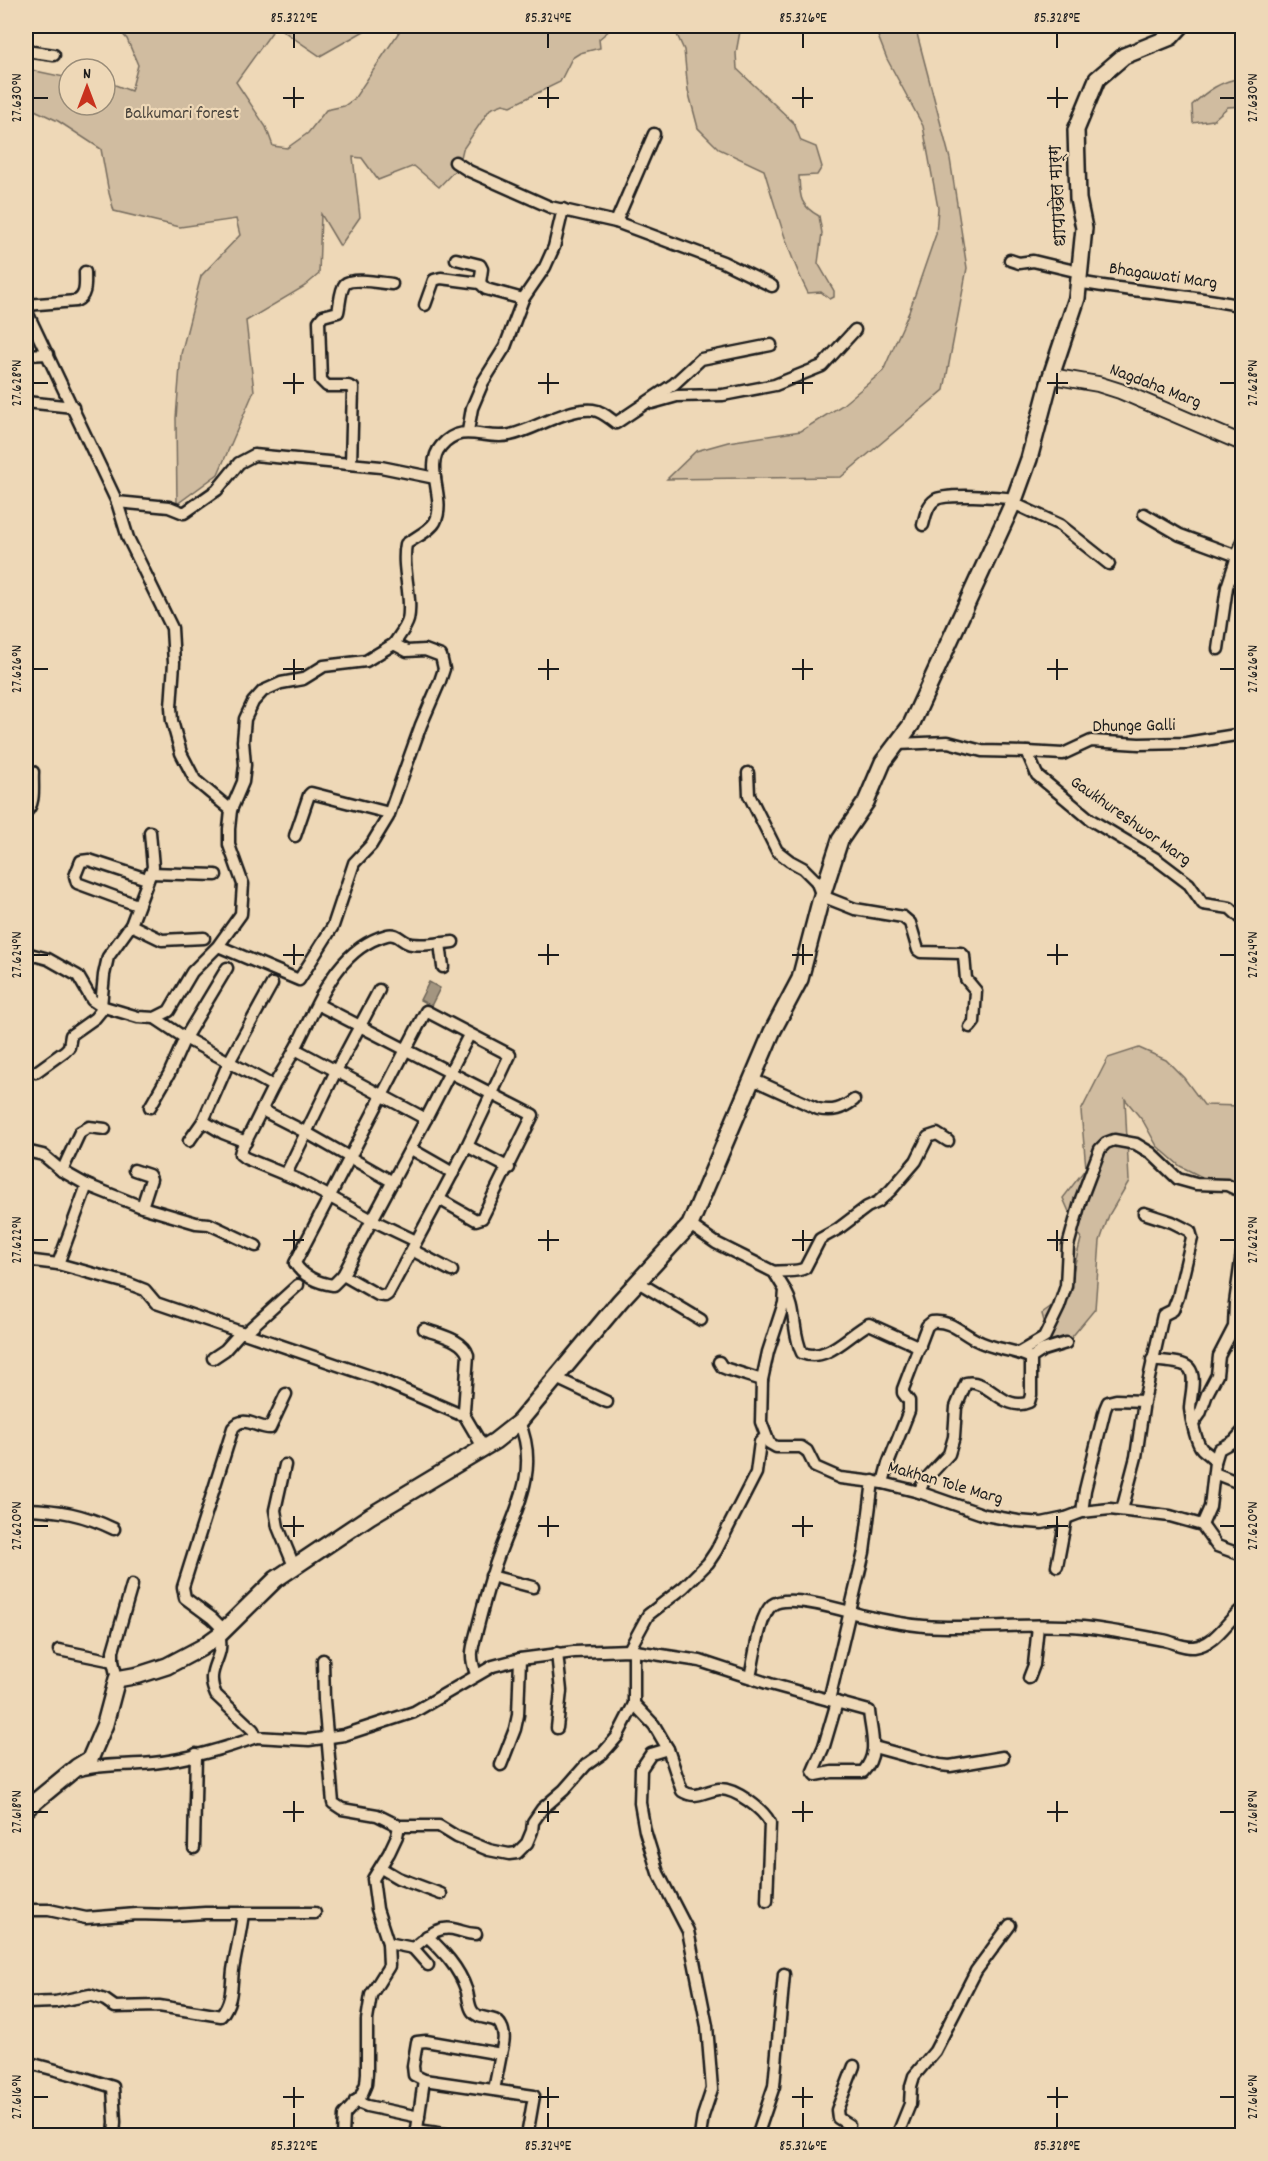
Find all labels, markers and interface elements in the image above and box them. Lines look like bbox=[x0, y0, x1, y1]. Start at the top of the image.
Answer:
text: 85.322°E bbox=[271, 8, 318, 30]
text: 85.324°E bbox=[525, 8, 571, 30]
text: 85.326°E bbox=[779, 8, 827, 30]
text: 85.328°E bbox=[1034, 8, 1080, 30]
north arrow bbox=[57, 57, 117, 117]
text: N bbox=[83, 63, 91, 86]
text: 27.630°N bbox=[7, 73, 29, 123]
text: 27.630°N bbox=[1243, 73, 1265, 123]
park label: Balkumari forest bbox=[125, 102, 240, 127]
street label: धापाखेल मार्ग bbox=[1043, 144, 1074, 247]
street label: Bhagawati Marg bbox=[1107, 257, 1219, 297]
street label: Nagdaha Marg bbox=[1105, 358, 1205, 416]
text: 27.628°N bbox=[7, 360, 29, 406]
text: 27.628°N bbox=[1243, 360, 1265, 406]
text: 27.626°N bbox=[7, 645, 29, 693]
text: 27.626°N bbox=[1243, 645, 1265, 693]
street label: Dhunge Galli bbox=[1092, 714, 1176, 740]
street label: Gaukhureshwor Marg bbox=[1064, 771, 1196, 873]
text: 27.624°N bbox=[7, 931, 29, 979]
text: 27.624°N bbox=[1243, 931, 1265, 979]
text: 27.622°N bbox=[7, 1216, 29, 1264]
text: 27.622°N bbox=[1243, 1216, 1265, 1264]
street label: Makhan Tole Marg bbox=[884, 1456, 1006, 1512]
text: 27.620°N bbox=[7, 1501, 29, 1551]
text: 27.620°N bbox=[1243, 1501, 1265, 1551]
text: 27.618°N bbox=[7, 1790, 29, 1834]
text: 27.618°N bbox=[1243, 1790, 1265, 1834]
text: 27.616°N bbox=[7, 2074, 29, 2120]
text: 27.616°N bbox=[1243, 2074, 1265, 2120]
text: 85.322°E bbox=[271, 2136, 318, 2158]
text: 85.324°E bbox=[525, 2136, 571, 2158]
text: 85.326°E bbox=[779, 2136, 827, 2158]
text: 85.328°E bbox=[1034, 2136, 1080, 2158]

